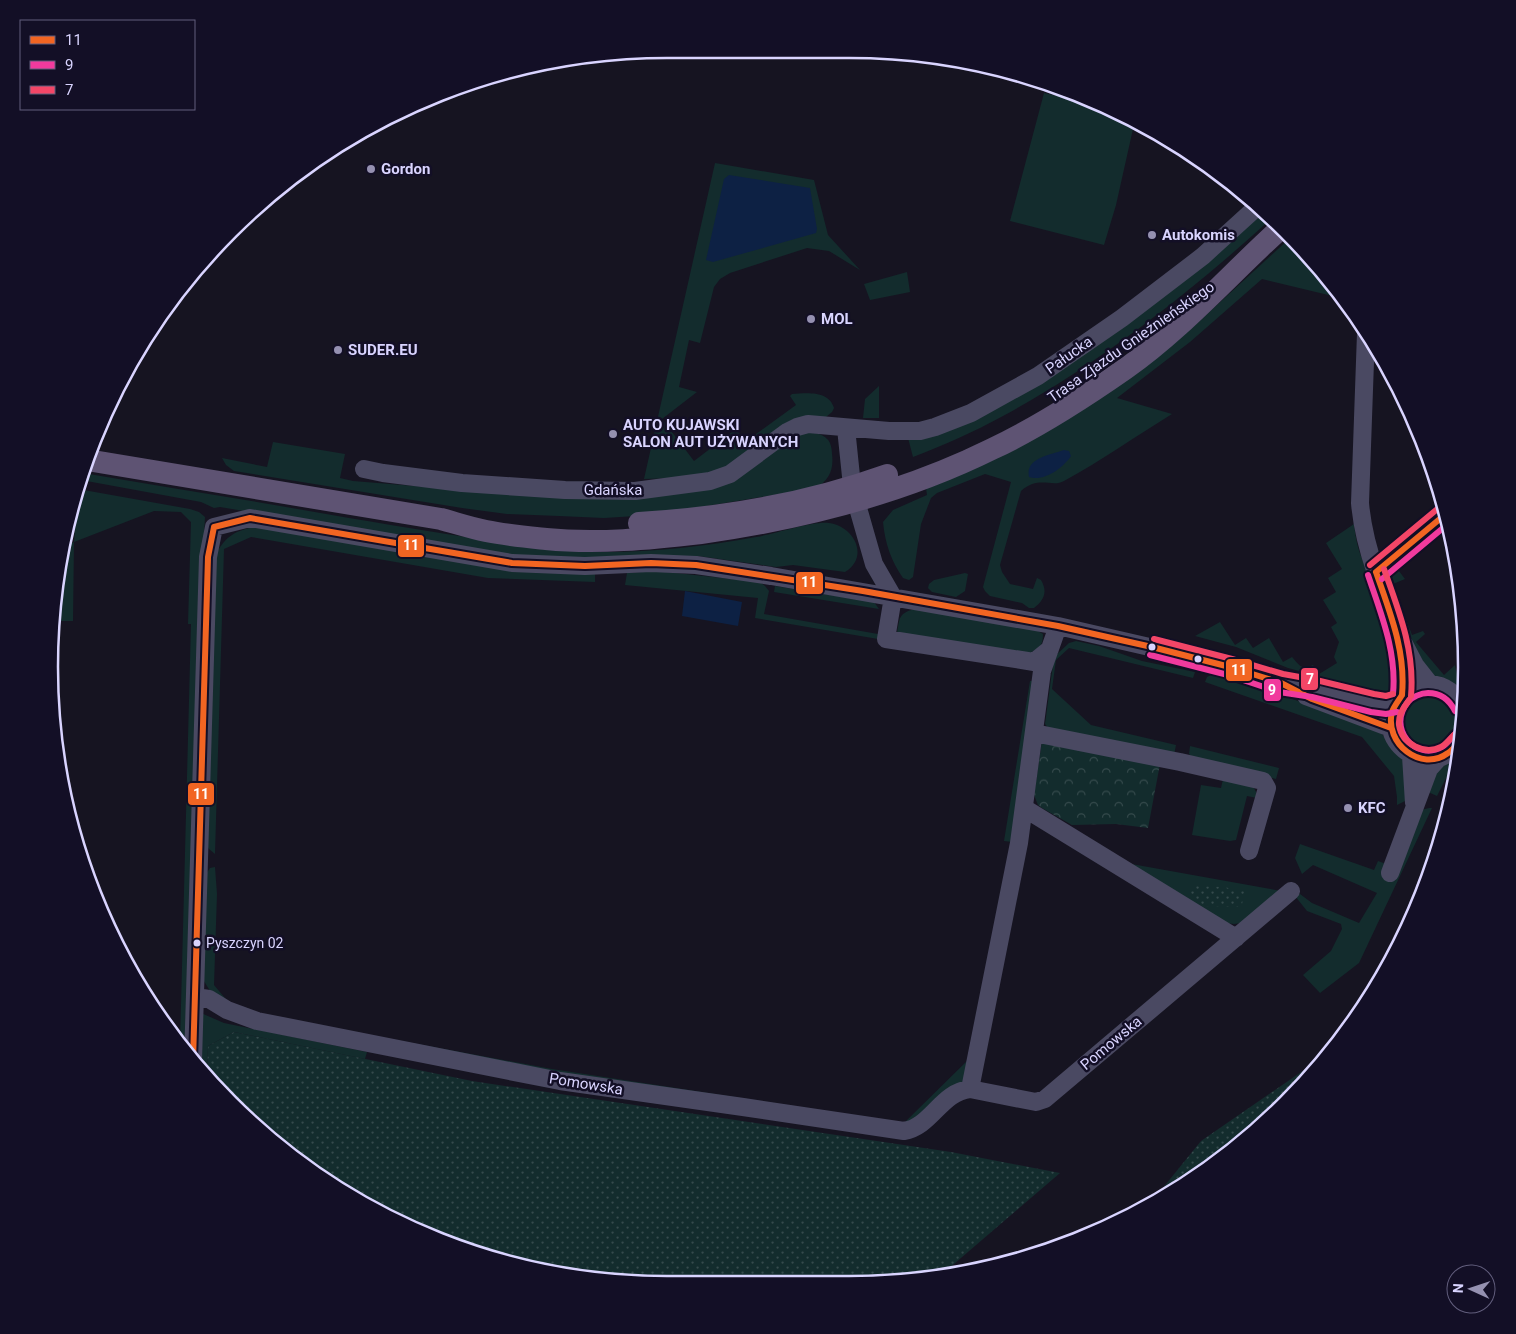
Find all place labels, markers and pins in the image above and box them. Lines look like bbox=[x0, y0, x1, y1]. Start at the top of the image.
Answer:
place label: Gordon bbox=[381, 160, 430, 178]
marker: Gordon bbox=[365, 163, 377, 175]
place label: Autokomis bbox=[1162, 226, 1235, 244]
marker: Autokomis bbox=[1146, 229, 1158, 241]
place label: MOL bbox=[821, 310, 853, 328]
marker: MOL bbox=[805, 313, 817, 325]
place label: SUDER.EU bbox=[348, 341, 418, 359]
marker: SUDER.EU bbox=[332, 344, 344, 356]
place label: AUTO KUJAWSKI SALON AUT UŻYWANYCH bbox=[623, 416, 798, 451]
marker: AUTO KUJAWSKI SALON AUT UŻYWANYCH bbox=[607, 428, 619, 440]
unlabelled marker bbox=[1147, 642, 1157, 652]
unlabelled marker bbox=[1193, 654, 1203, 664]
place label: KFC bbox=[1358, 799, 1386, 817]
marker: KFC bbox=[1342, 802, 1354, 814]
place label: Pyszczyn 02 bbox=[206, 935, 284, 951]
marker: Pyszczyn 02 bbox=[192, 938, 202, 948]

